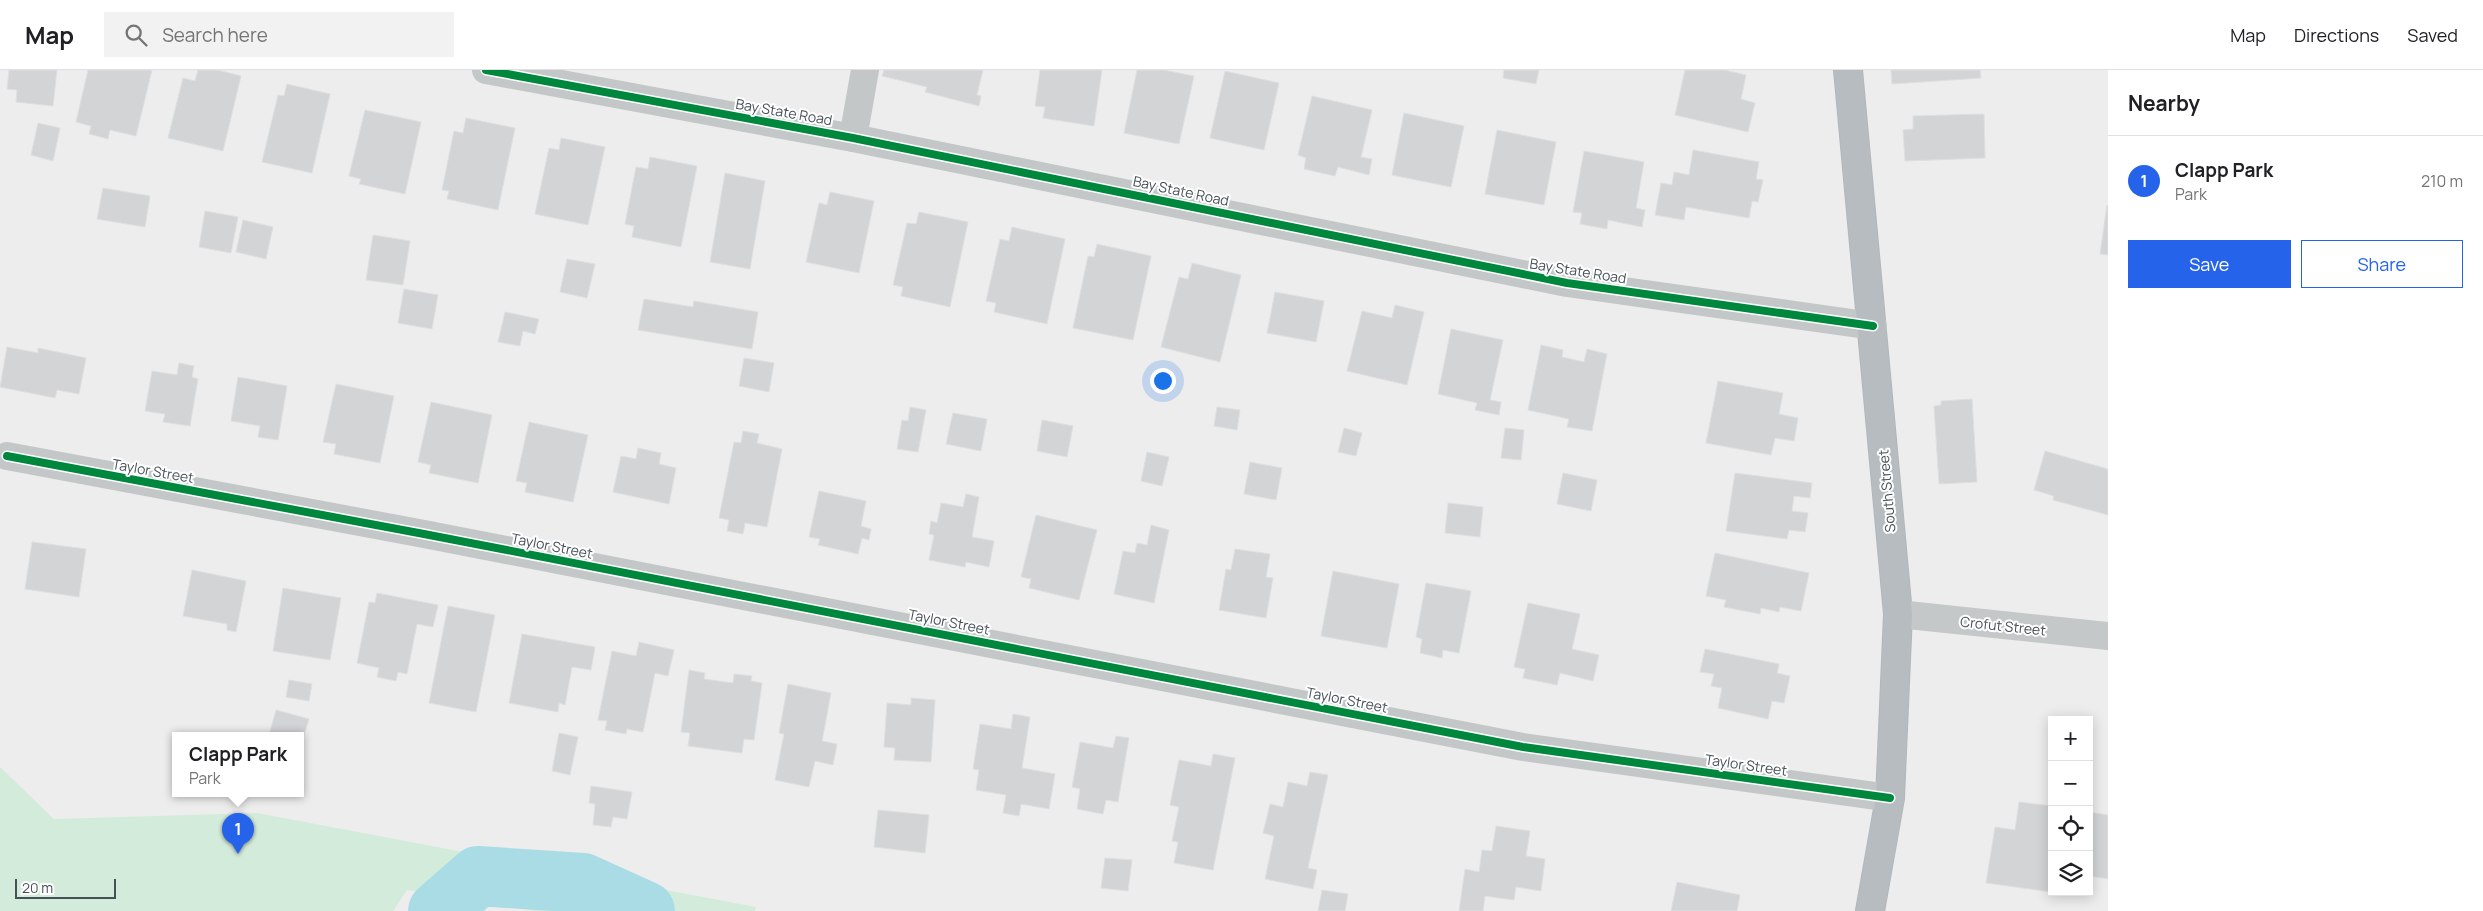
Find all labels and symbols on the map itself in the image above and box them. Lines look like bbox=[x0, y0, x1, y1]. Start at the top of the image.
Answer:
street label: Bay State Road bbox=[734, 94, 834, 129]
street label: Bay State Road bbox=[1131, 171, 1231, 210]
street label: Bay State Road bbox=[1528, 253, 1628, 288]
your location bbox=[1150, 368, 1176, 394]
street label: South Street bbox=[1873, 448, 1900, 533]
street label: Taylor Street bbox=[111, 454, 196, 487]
street label: Taylor Street bbox=[510, 528, 595, 563]
street label: Taylor Street bbox=[907, 604, 992, 639]
street label: Crofut Street bbox=[1959, 612, 2047, 639]
street label: Taylor Street bbox=[1305, 682, 1390, 717]
street label: Taylor Street bbox=[1704, 749, 1789, 780]
pin: 1 bbox=[222, 813, 254, 854]
scale bar bbox=[15, 876, 116, 899]

